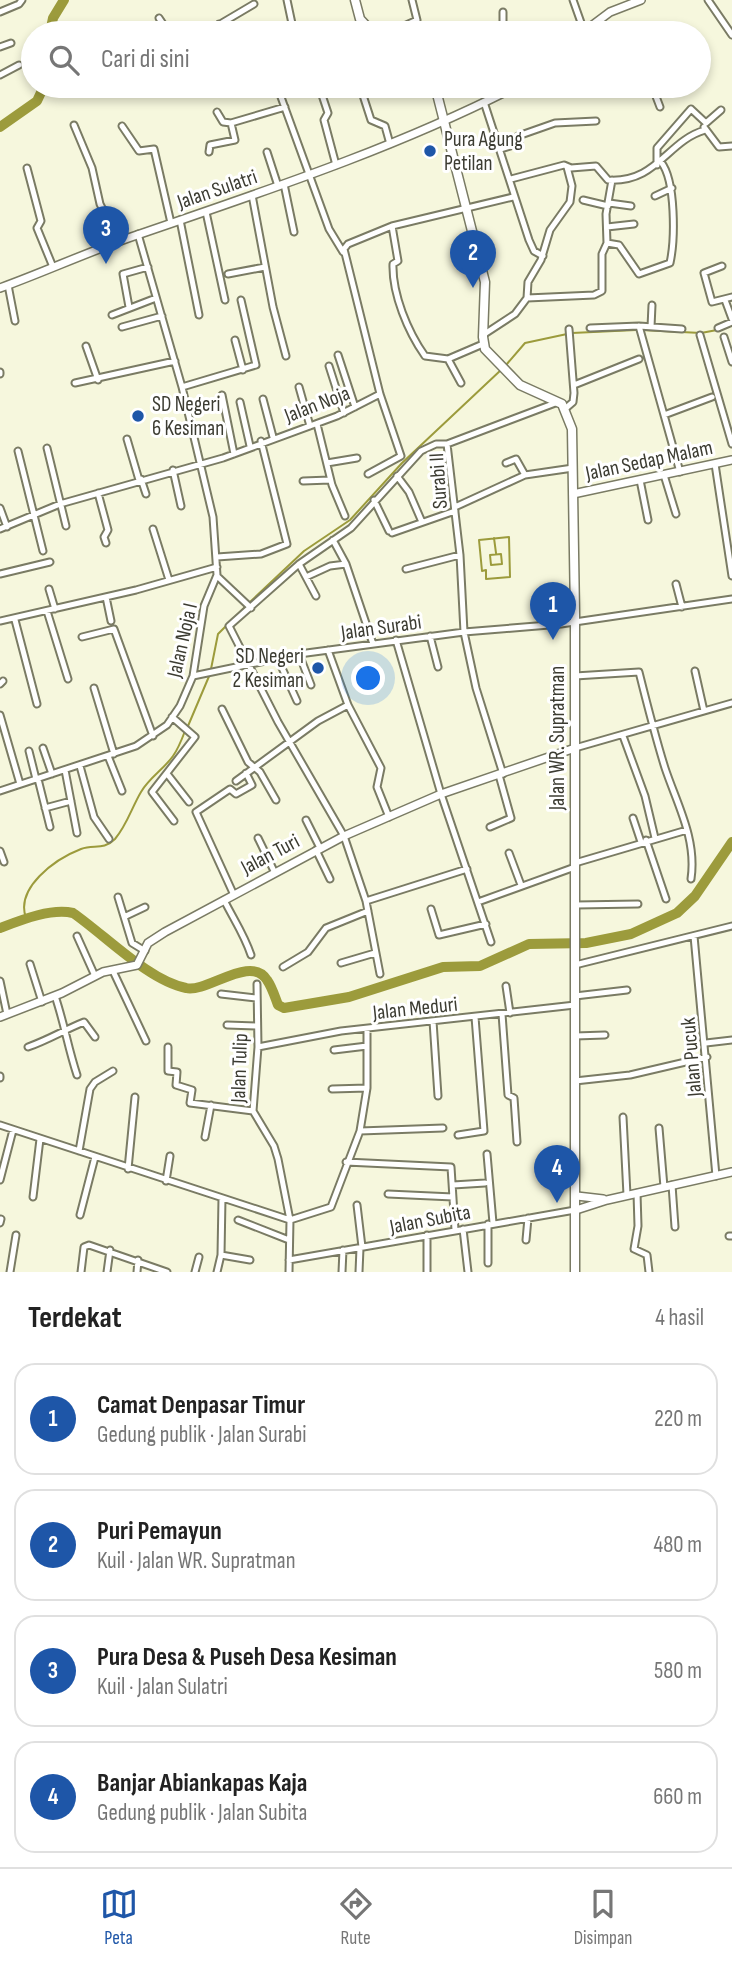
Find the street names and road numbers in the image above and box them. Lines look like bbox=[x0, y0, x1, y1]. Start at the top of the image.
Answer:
street label: Jalan Sulatri bbox=[173, 164, 260, 215]
street label: Jalan Noja bbox=[280, 381, 353, 429]
street label: Jalan Sedap Malam bbox=[582, 435, 715, 486]
street label: Surabi II bbox=[424, 452, 453, 510]
street label: Jalan Noja I bbox=[162, 600, 203, 681]
street label: Jalan Surabi bbox=[338, 609, 423, 646]
street label: Jalan WR. Supratman bbox=[545, 666, 570, 811]
street label: Jalan Turi bbox=[236, 829, 304, 881]
street label: Jalan Meduri bbox=[370, 992, 459, 1025]
street label: Jalan Pucuk bbox=[676, 1016, 708, 1099]
street label: Jalan Tulip bbox=[226, 1033, 253, 1104]
street label: Jalan Subita bbox=[387, 1199, 472, 1240]

